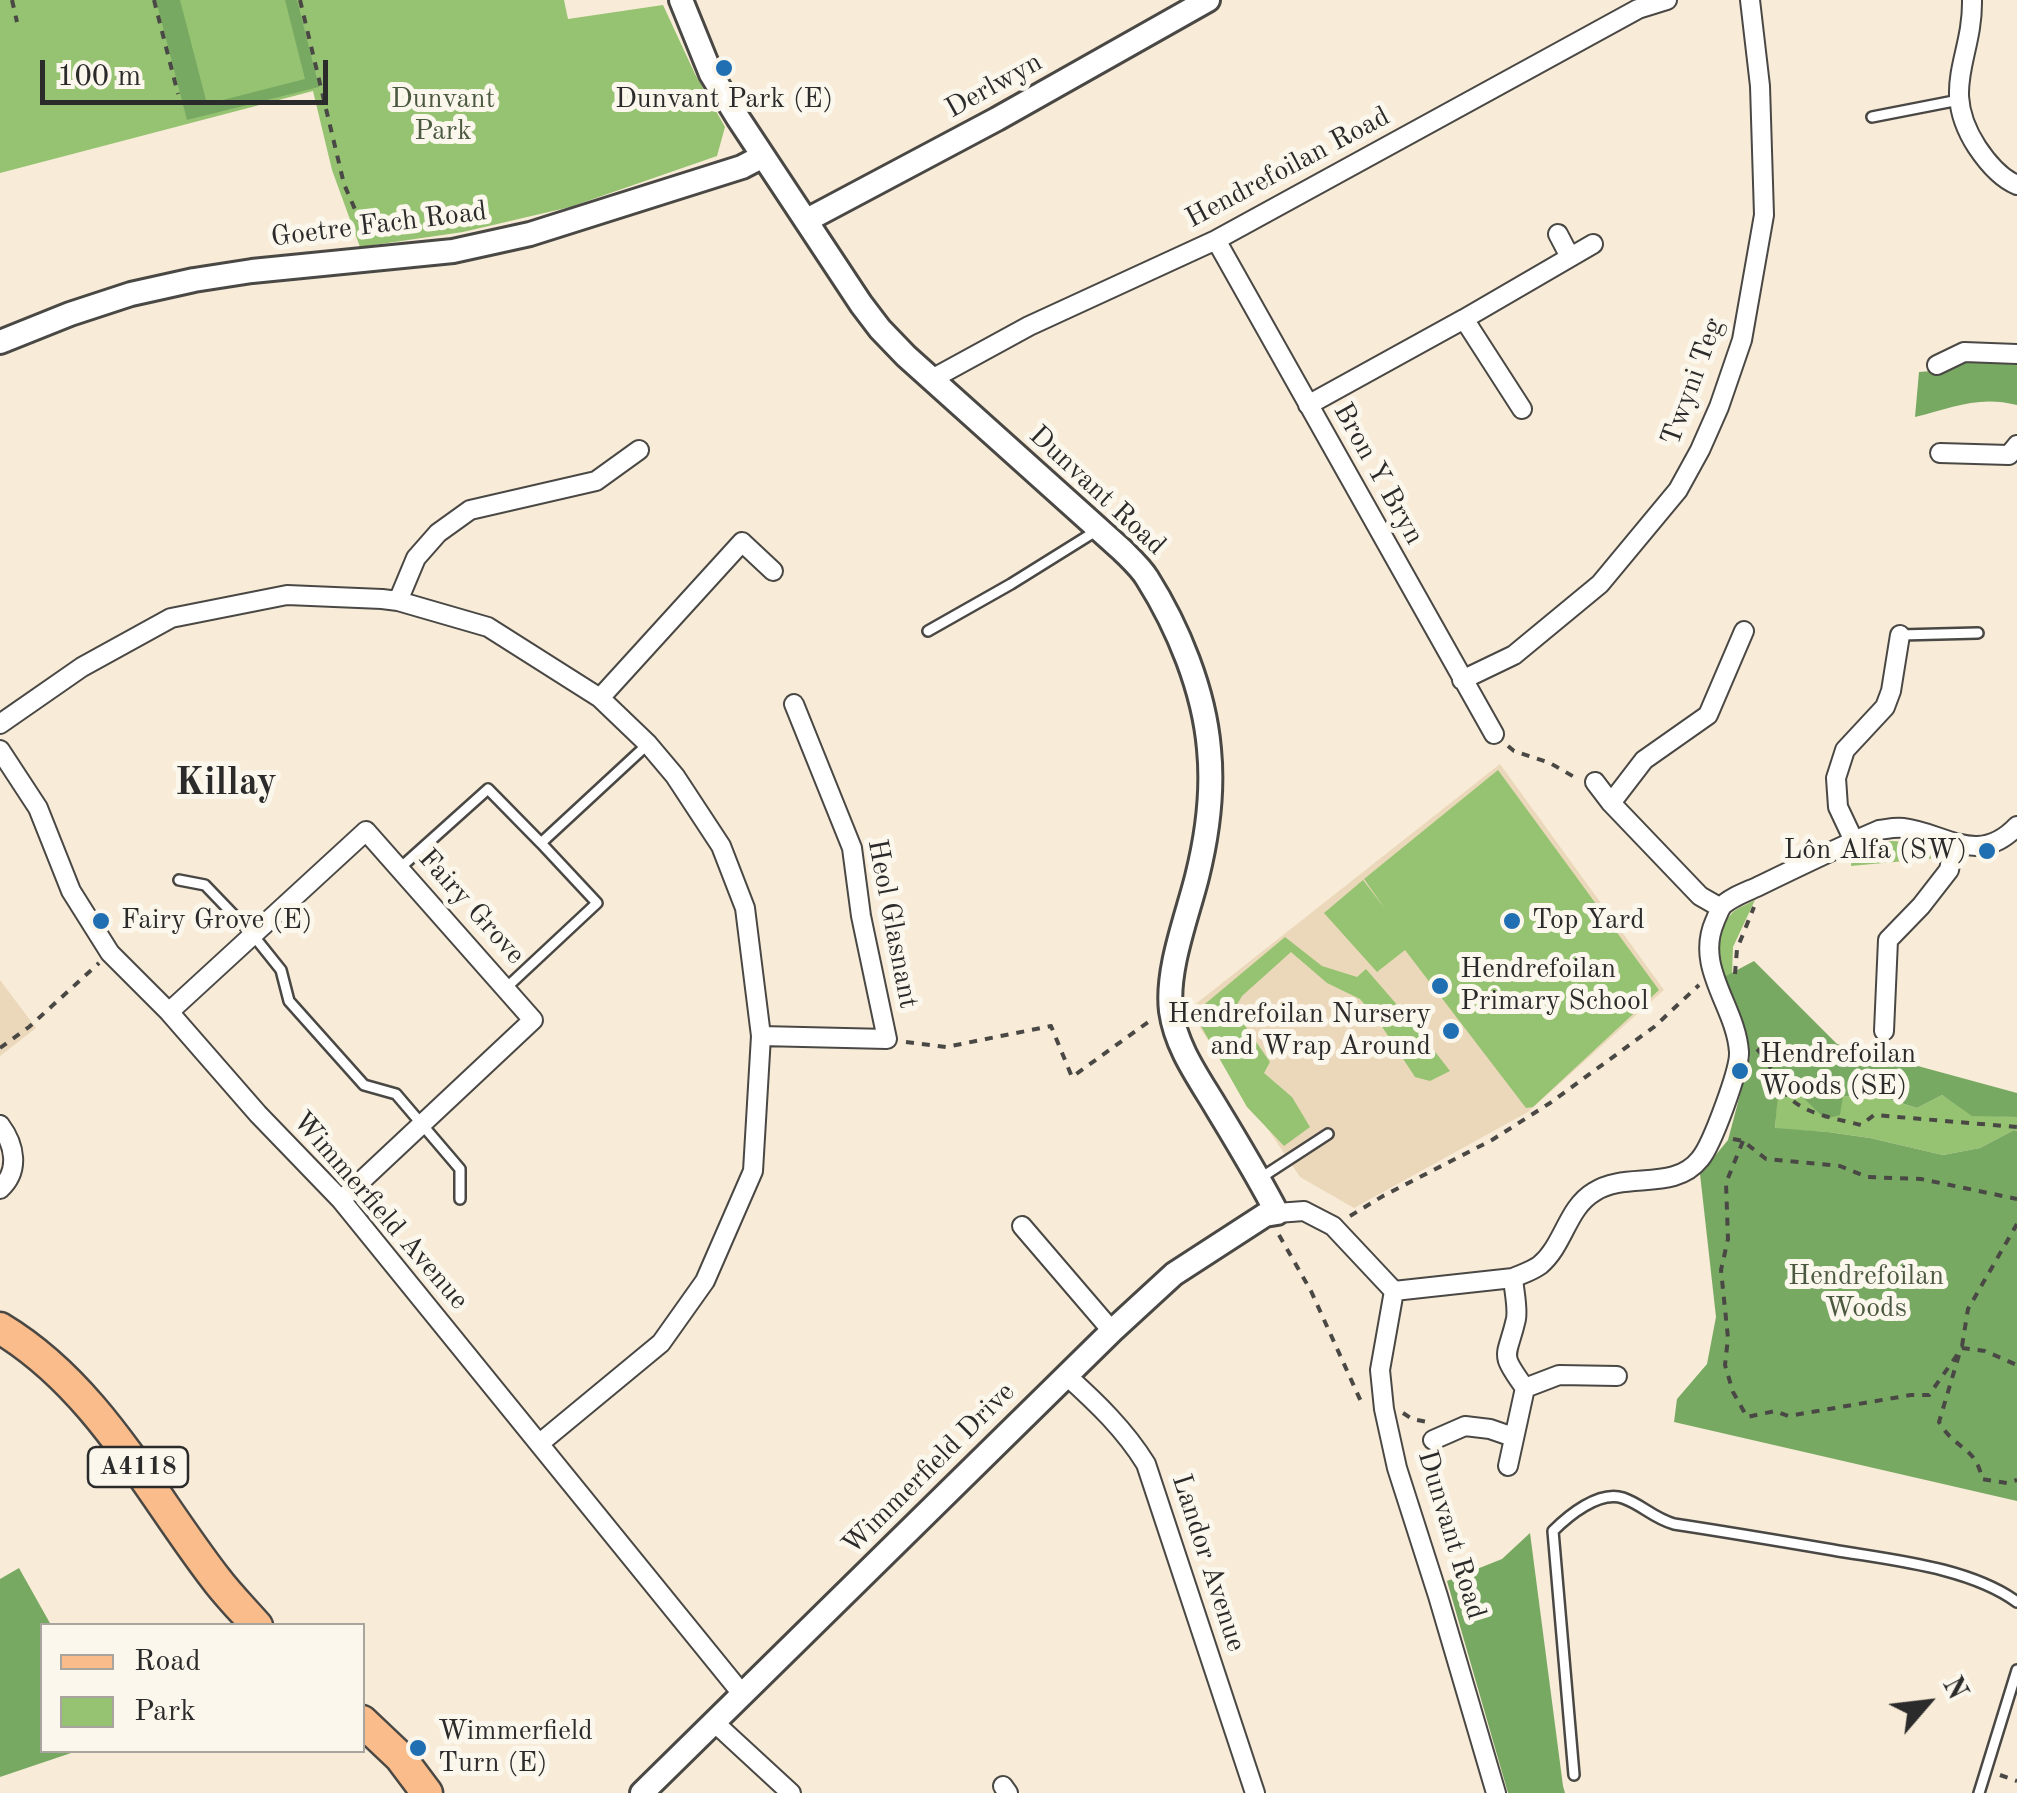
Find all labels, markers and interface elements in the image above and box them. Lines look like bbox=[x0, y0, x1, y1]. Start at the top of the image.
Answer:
scale bar bbox=[45, 40, 332, 102]
street label: Derlwyn bbox=[940, 46, 1048, 126]
marker: Dunvant Park (E) bbox=[713, 57, 735, 79]
text: 100 m bbox=[57, 62, 141, 92]
park label: Dunvant Park bbox=[391, 83, 495, 149]
place label: Dunvant Park (E) bbox=[615, 83, 833, 117]
street label: Hendrefoilan Road bbox=[1180, 100, 1396, 236]
street label: Goetre Fach Road bbox=[269, 195, 489, 255]
street label: Twyni Teg bbox=[1654, 314, 1732, 450]
street label: Bron Y Bryn bbox=[1325, 397, 1431, 551]
street label: Dunvant Road bbox=[1022, 419, 1172, 563]
district label: Killay bbox=[175, 761, 277, 807]
place label: Lôn Alfa (SW) bbox=[1784, 834, 1967, 868]
street label: Heol Glasnant bbox=[859, 836, 925, 1012]
marker: Lôn Alfa (SW) bbox=[1976, 840, 1998, 862]
street label: Fairy Grove bbox=[411, 842, 531, 972]
place label: Fairy Grove (E) bbox=[121, 904, 312, 938]
place label: Top Yard bbox=[1532, 904, 1645, 938]
marker: Fairy Grove (E) bbox=[90, 910, 112, 932]
marker: Top Yard bbox=[1501, 910, 1523, 932]
place label: Hendrefoilan Primary School bbox=[1460, 953, 1648, 1019]
marker: Hendrefoilan Primary School bbox=[1429, 975, 1451, 997]
place label: Hendrefoilan Nursery and Wrap Around bbox=[1168, 998, 1431, 1064]
marker: Hendrefoilan Nursery and Wrap Around bbox=[1440, 1020, 1462, 1042]
place label: Hendrefoilan Woods (SE) bbox=[1760, 1038, 1916, 1104]
marker: Hendrefoilan Woods (SE) bbox=[1729, 1060, 1751, 1082]
street label: Wimmerfield Avenue bbox=[285, 1105, 475, 1317]
park label: Hendrefoilan Woods bbox=[1788, 1260, 1944, 1326]
street label: Wimmerfield Drive bbox=[836, 1376, 1022, 1562]
street label: Dunvant Road bbox=[1409, 1446, 1493, 1624]
road number: A4118 bbox=[88, 1447, 188, 1487]
street label: Landor Avenue bbox=[1164, 1470, 1252, 1656]
legend bbox=[40, 1623, 365, 1753]
text: Road bbox=[134, 1647, 201, 1677]
north arrow bbox=[1877, 1653, 1977, 1753]
text: N bbox=[1936, 1673, 1971, 1705]
text: Park bbox=[134, 1697, 196, 1727]
place label: Wimmerfield Turn (E) bbox=[438, 1715, 593, 1781]
marker: Wimmerfield Turn (E) bbox=[407, 1737, 429, 1759]

